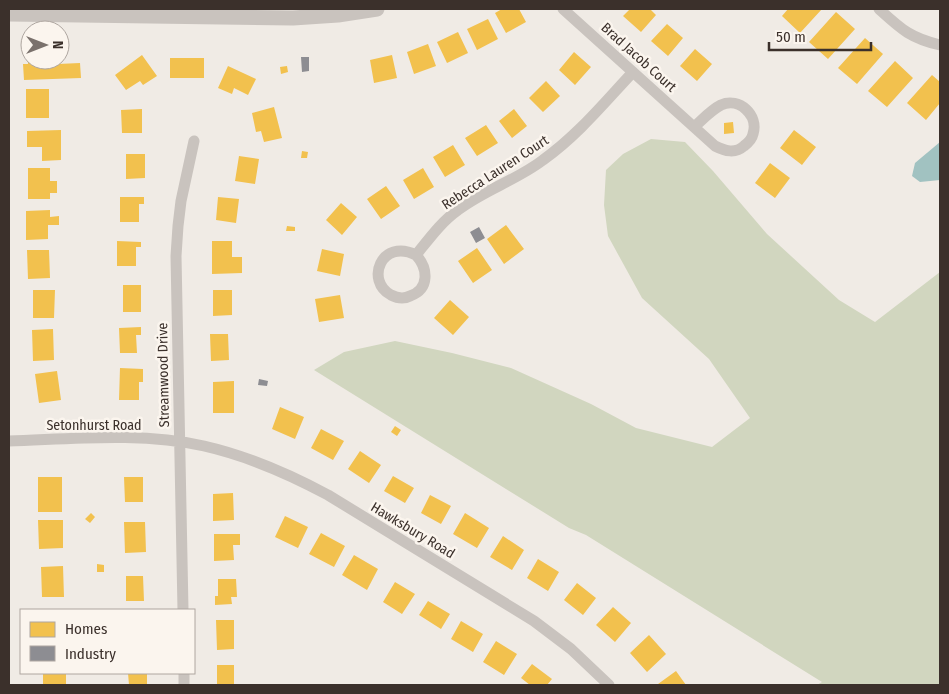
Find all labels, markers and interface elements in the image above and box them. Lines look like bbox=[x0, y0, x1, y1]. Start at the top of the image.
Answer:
street label: Brad Jacob Court bbox=[598, 19, 680, 96]
north arrow bbox=[20, 20, 70, 70]
scale bar bbox=[769, 20, 872, 52]
text: 50 m bbox=[776, 28, 806, 46]
text: N bbox=[49, 41, 66, 49]
street label: Rebecca Lauren Court bbox=[439, 131, 552, 213]
street label: Streamwood Drive bbox=[154, 322, 173, 428]
street label: Setonhurst Road bbox=[46, 417, 142, 434]
street label: Hawksbury Road bbox=[368, 499, 458, 562]
legend bbox=[20, 609, 195, 674]
text: Homes bbox=[65, 620, 107, 638]
text: Industry bbox=[65, 645, 116, 663]

